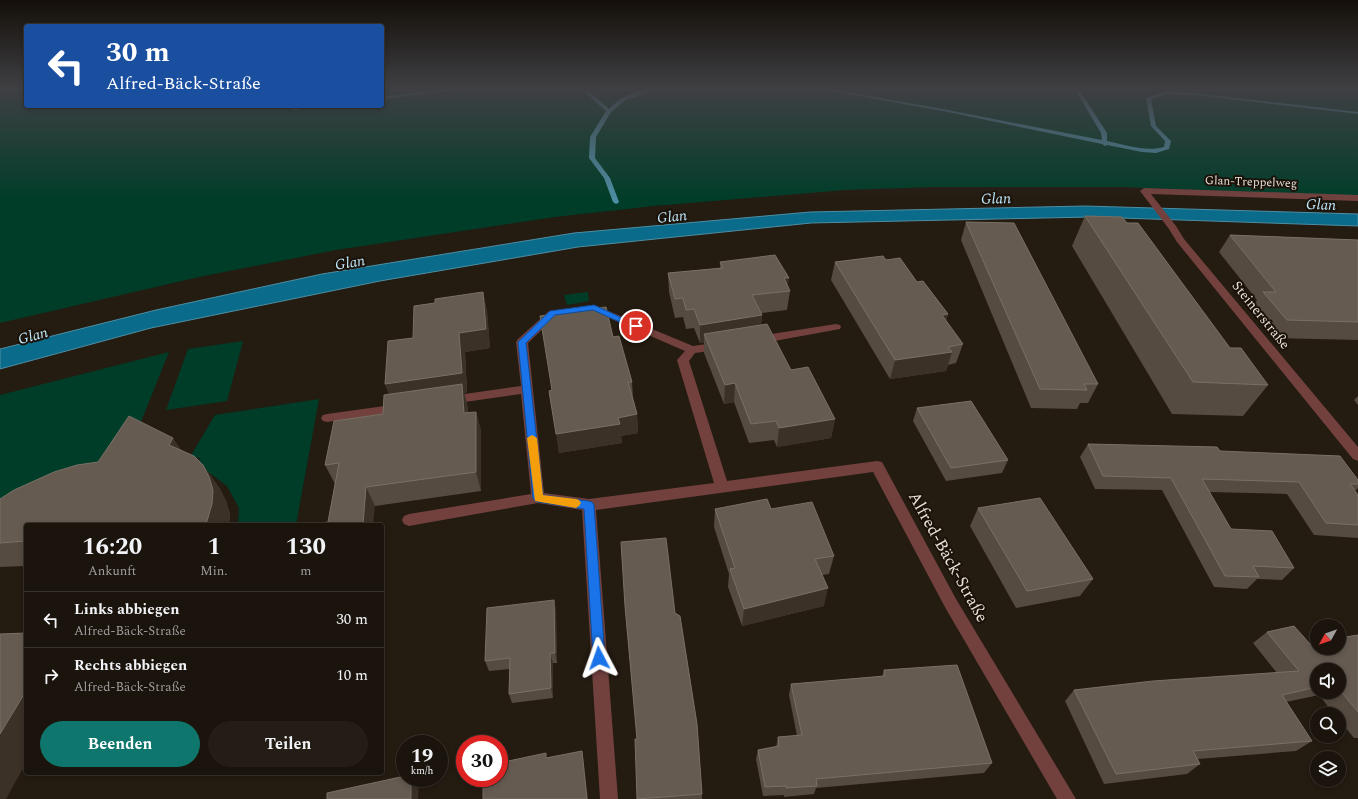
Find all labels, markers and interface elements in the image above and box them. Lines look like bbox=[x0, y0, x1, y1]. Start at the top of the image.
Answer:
text: 30 m bbox=[106, 31, 170, 74]
icon: left bbox=[40, 40, 92, 92]
text: Alfred-Bäck-Straße bbox=[106, 70, 261, 97]
street label: Glan-Treppelweg bbox=[1205, 171, 1297, 193]
water label: Glan bbox=[981, 187, 1011, 211]
water label: Glan bbox=[1305, 193, 1337, 217]
water label: Glan bbox=[656, 204, 688, 230]
water label: Glan bbox=[333, 249, 367, 277]
street label: Steinerstraße bbox=[1227, 276, 1295, 354]
pin bbox=[619, 309, 653, 343]
icon: arrive bbox=[625, 315, 647, 337]
water label: Glan bbox=[15, 321, 51, 351]
street label: Alfred-Bäck-Straße bbox=[901, 487, 995, 627]
text: 16:20 bbox=[82, 529, 142, 565]
text: 1 bbox=[207, 529, 221, 565]
text: 130 bbox=[286, 529, 326, 565]
text: Ankunft bbox=[88, 561, 136, 581]
text: Min. bbox=[200, 561, 228, 581]
text: m bbox=[300, 561, 311, 581]
text: Links abbiegen bbox=[74, 598, 179, 621]
text: 30 m bbox=[336, 608, 368, 631]
icon: left bbox=[40, 609, 62, 631]
north arrow bbox=[1310, 619, 1346, 655]
map controls bbox=[1310, 619, 1346, 787]
text: Alfred-Bäck-Straße bbox=[74, 621, 186, 641]
position arrow bbox=[578, 637, 620, 679]
text: Rechts abbiegen bbox=[74, 654, 187, 677]
button: sound bbox=[1310, 663, 1346, 699]
text: 10 m bbox=[336, 664, 368, 687]
icon: right bbox=[40, 665, 62, 687]
text: Alfred-Bäck-Straße bbox=[74, 677, 186, 697]
button: search bbox=[1310, 707, 1346, 743]
button: Beenden bbox=[40, 721, 200, 767]
button: Teilen bbox=[208, 721, 368, 767]
speed limit sign: 30 bbox=[456, 735, 508, 787]
text: 19 bbox=[411, 741, 433, 771]
button: layers bbox=[1310, 751, 1346, 787]
text: km/h bbox=[411, 763, 433, 779]

